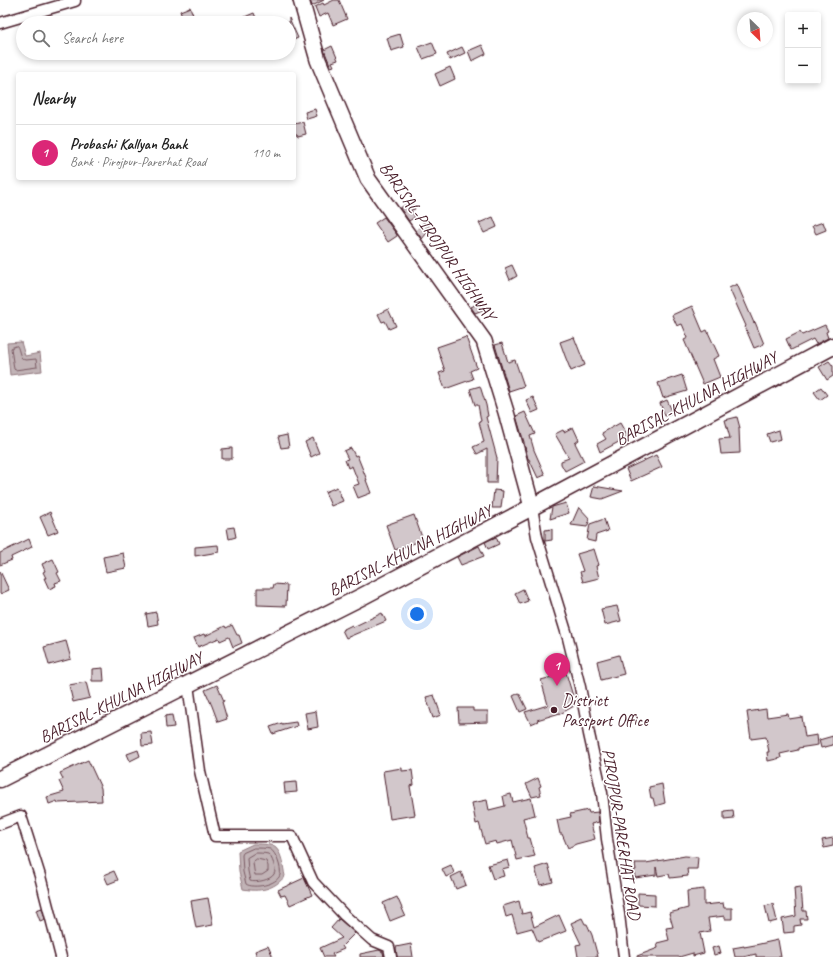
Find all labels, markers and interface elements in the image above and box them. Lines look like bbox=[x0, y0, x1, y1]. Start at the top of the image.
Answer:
north arrow bbox=[737, 12, 773, 48]
map controls bbox=[785, 12, 821, 84]
button: + bbox=[785, 12, 821, 48]
search box bbox=[16, 16, 296, 60]
icon: search bbox=[30, 27, 52, 49]
text: Search here bbox=[62, 29, 123, 48]
button: − bbox=[785, 48, 821, 84]
text: Nearby bbox=[32, 88, 75, 109]
text: Probashi Kallyan Bank bbox=[70, 135, 187, 154]
text: 1 bbox=[42, 145, 48, 161]
text: 110 m bbox=[252, 145, 280, 161]
text: Bank · Pirojpur-Parerhat Road bbox=[70, 154, 206, 170]
street label: BARISAL-PIROJPUR HIGHWAY bbox=[375, 158, 502, 327]
street label: BARISAL-KHULNA HIGHWAY bbox=[612, 346, 783, 450]
street label: BARISAL-KHULNA HIGHWAY bbox=[325, 499, 498, 601]
your location bbox=[407, 604, 427, 624]
street label: BARISAL-KHULNA HIGHWAY bbox=[36, 646, 209, 748]
pin: 1 bbox=[544, 653, 570, 686]
place label: District Passport Office bbox=[562, 690, 649, 731]
marker: District Passport Office bbox=[549, 705, 559, 715]
street label: PIROJPUR-PARERHAT ROAD bbox=[598, 747, 646, 923]

